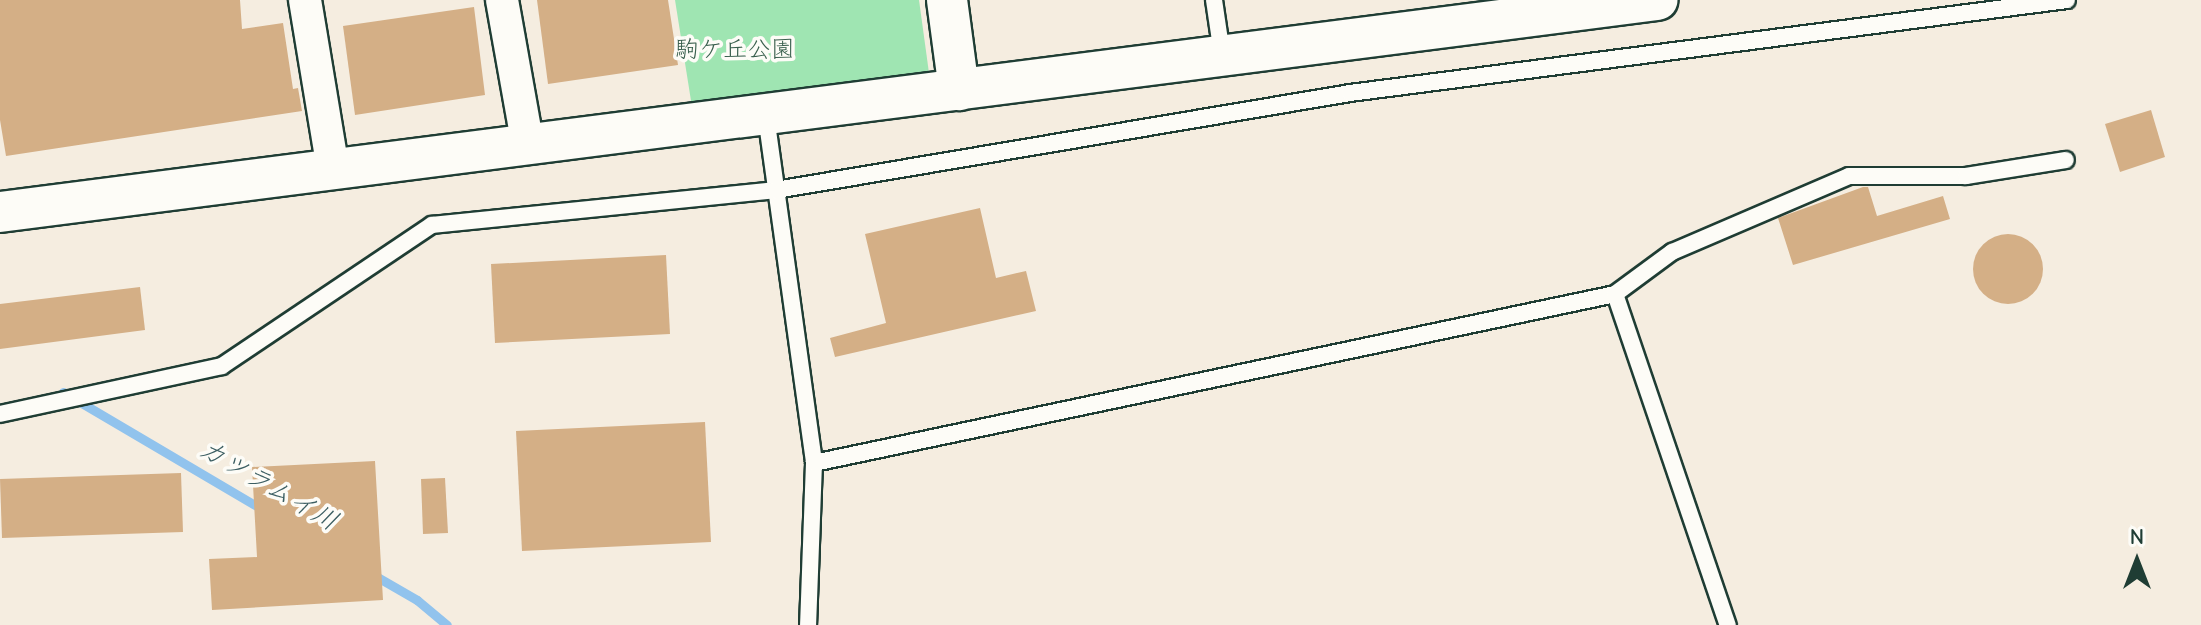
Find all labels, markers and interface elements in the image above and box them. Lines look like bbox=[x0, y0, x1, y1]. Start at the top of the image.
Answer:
park label: 駒ケ丘公園 bbox=[675, 36, 795, 64]
water label: カツラムイ川 bbox=[193, 433, 343, 539]
north arrow bbox=[2097, 521, 2177, 601]
text: N bbox=[2130, 524, 2144, 550]

